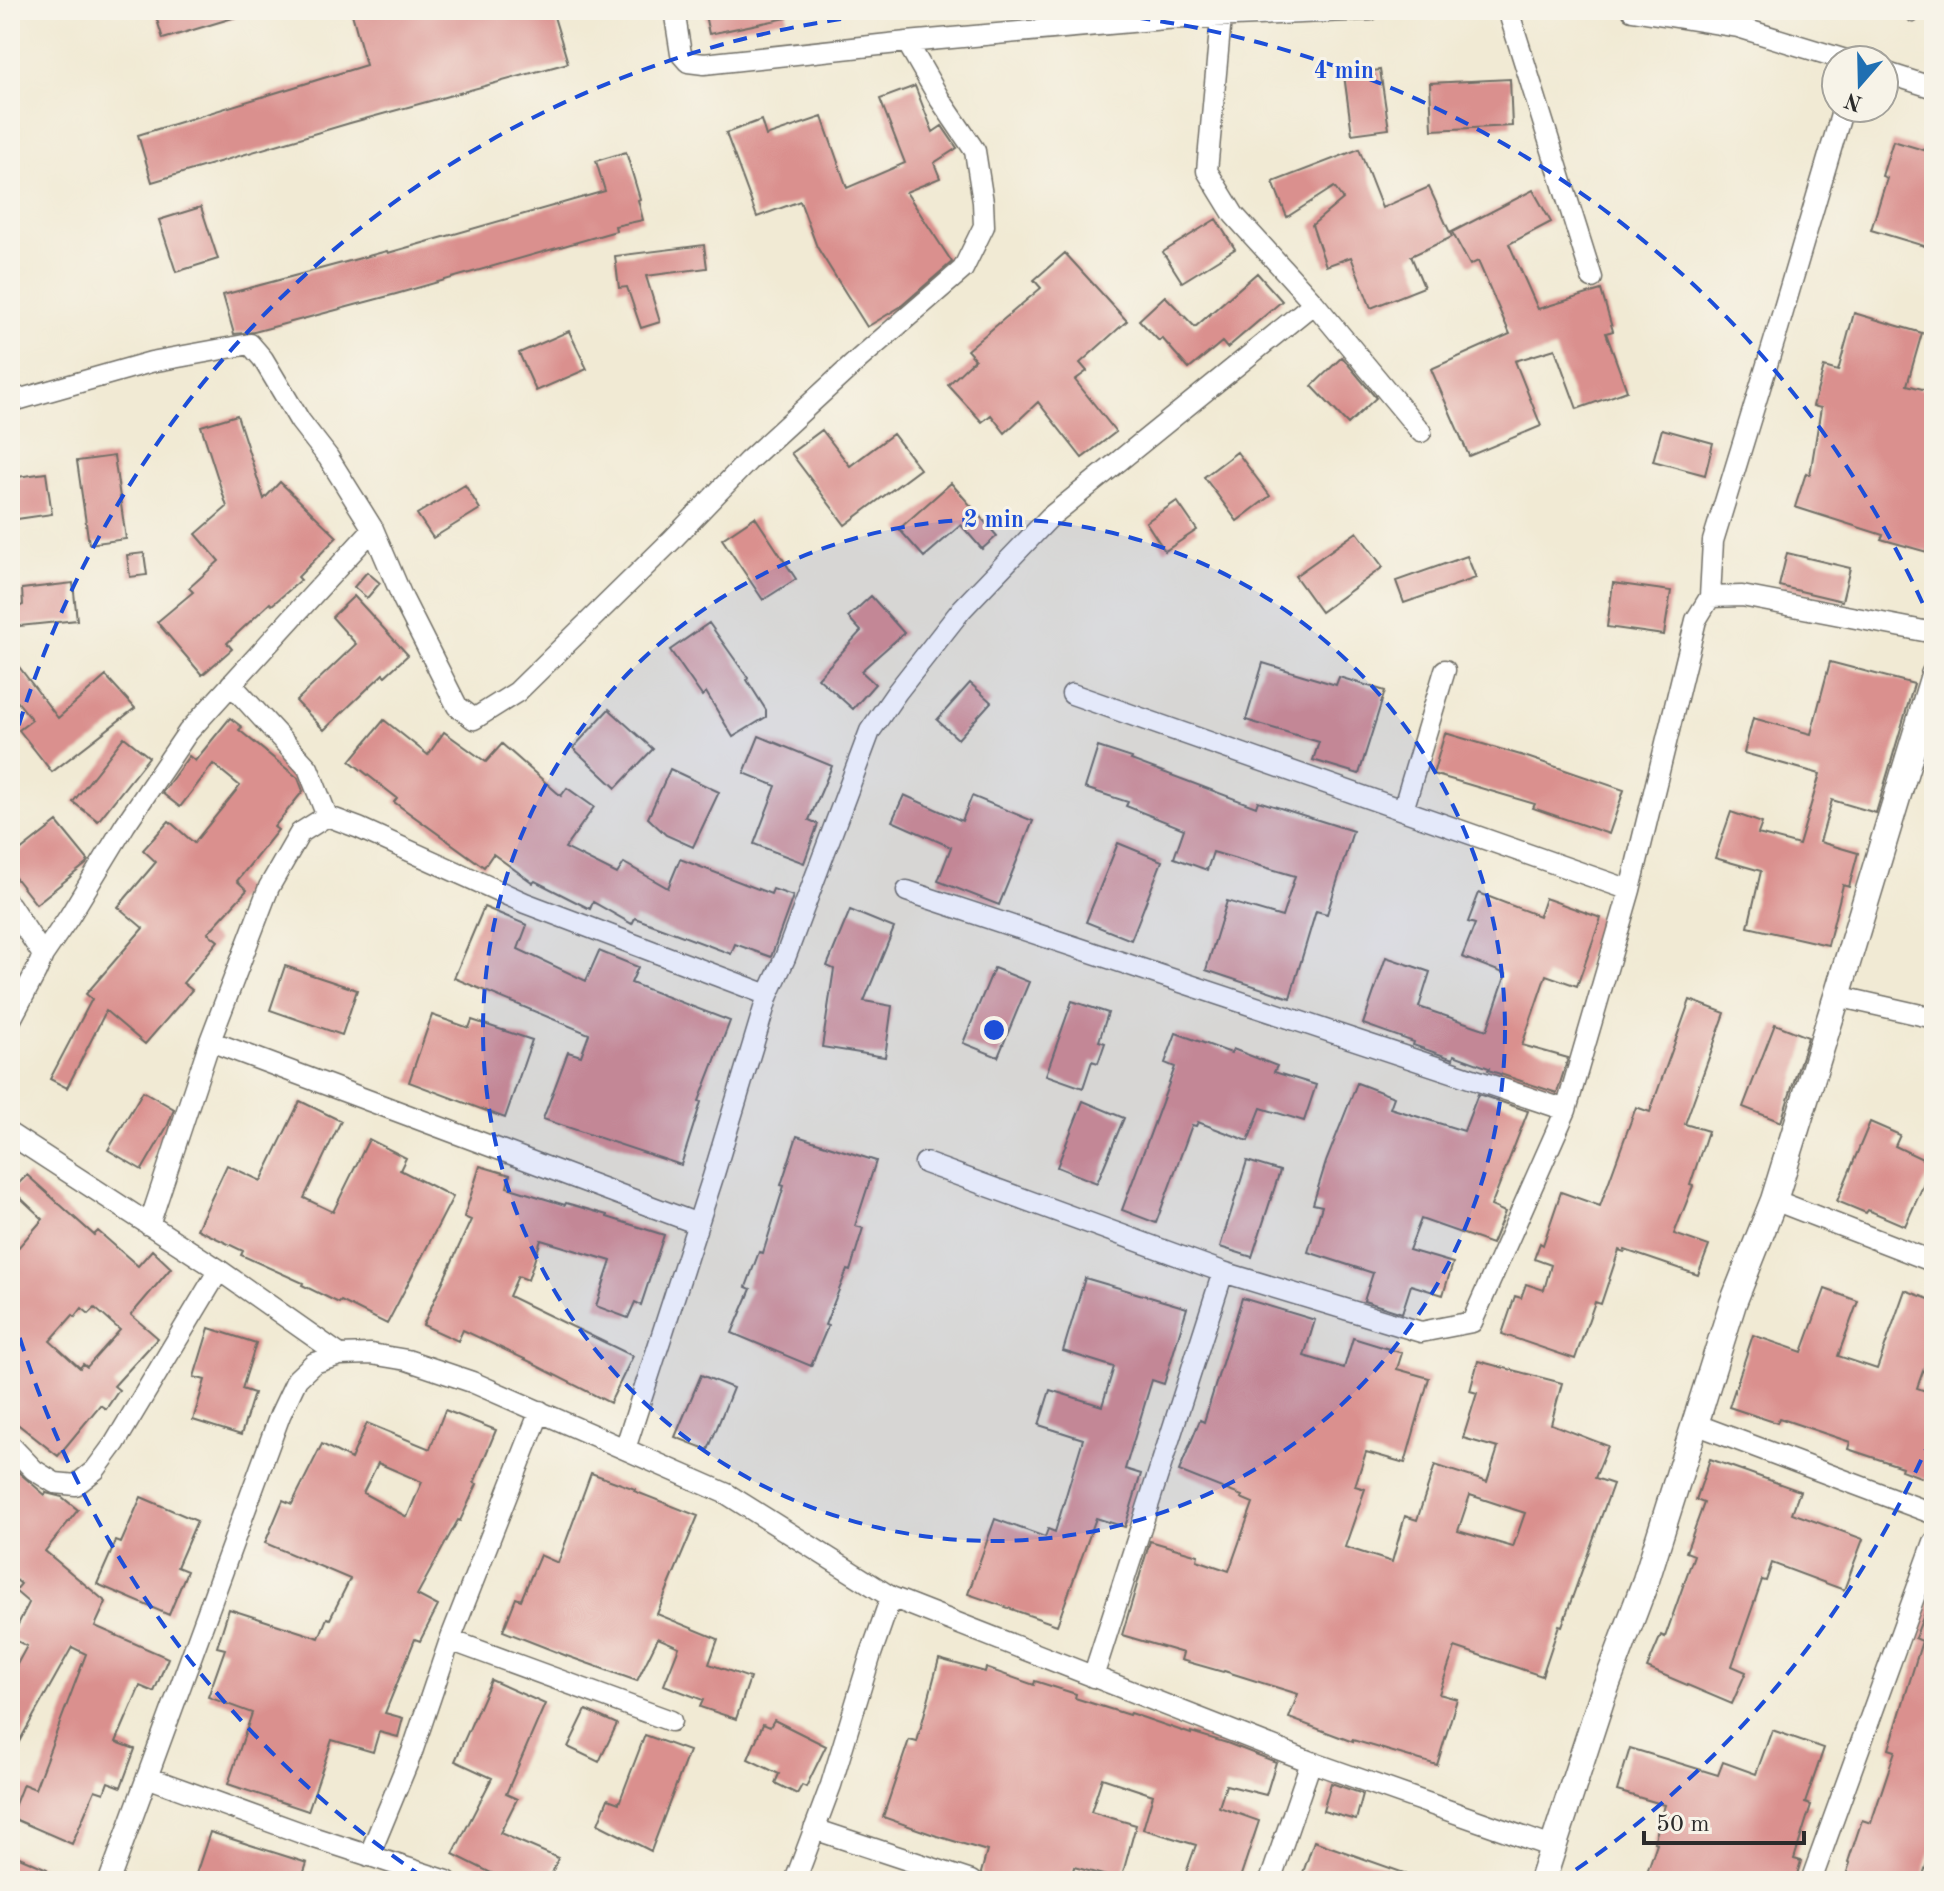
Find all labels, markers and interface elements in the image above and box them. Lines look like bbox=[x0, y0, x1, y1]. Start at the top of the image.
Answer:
north arrow bbox=[1820, 44, 1900, 124]
text: 4 min bbox=[1314, 60, 1374, 84]
text: N bbox=[1842, 88, 1866, 114]
text: 2 min bbox=[964, 509, 1024, 533]
centre of rings bbox=[980, 1016, 1008, 1044]
scale bar bbox=[1644, 1795, 1804, 1845]
text: 50 m bbox=[1656, 1813, 1710, 1837]

